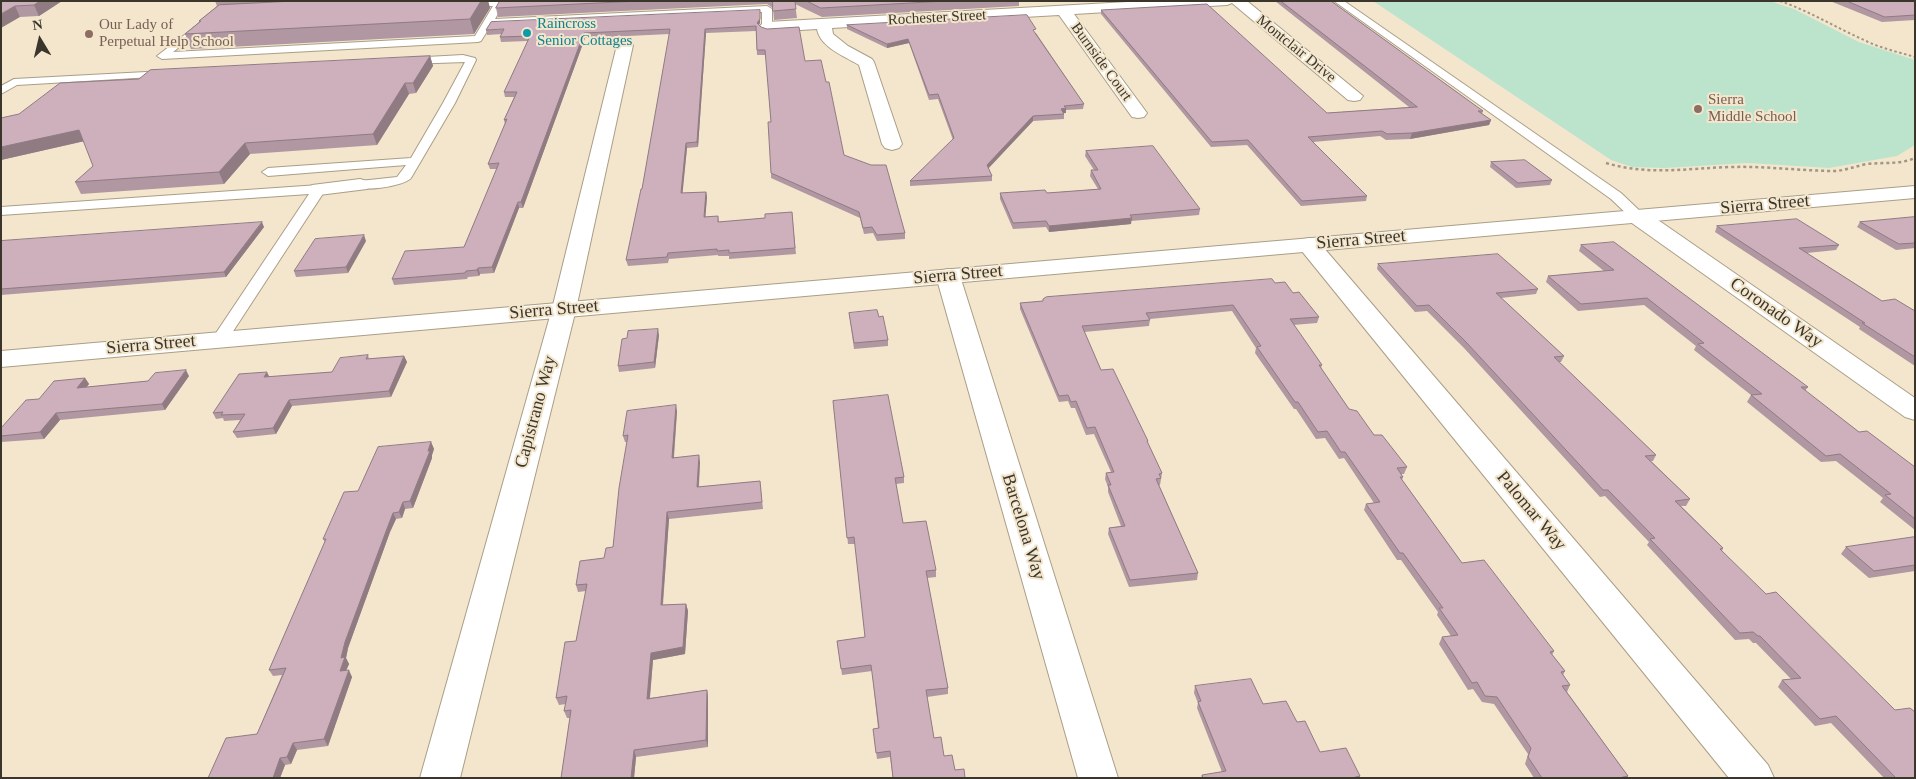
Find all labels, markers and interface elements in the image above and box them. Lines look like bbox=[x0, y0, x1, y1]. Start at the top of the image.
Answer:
street label: Rochester Street bbox=[887, 6, 987, 30]
street label: Montclair Drive bbox=[1253, 11, 1339, 87]
north arrow bbox=[15, 15, 65, 65]
place label: Raincross Senior Cottages bbox=[537, 15, 632, 50]
text: N bbox=[31, 16, 44, 33]
place label: Our Lady of Perpetual Help School bbox=[99, 16, 234, 51]
street label: Burnside Court bbox=[1067, 19, 1135, 105]
marker: Raincross Senior Cottages bbox=[521, 27, 533, 39]
marker: Our Lady of Perpetual Help School bbox=[83, 28, 95, 40]
place label: Sierra Middle School bbox=[1708, 91, 1797, 126]
marker: Sierra Middle School bbox=[1692, 103, 1704, 115]
street label: Sierra Street bbox=[1719, 190, 1811, 220]
street label: Sierra Street bbox=[1315, 225, 1407, 255]
street label: Sierra Street bbox=[912, 260, 1004, 290]
street label: Coronado Way bbox=[1726, 273, 1826, 353]
street label: Sierra Street bbox=[508, 295, 600, 325]
street label: Sierra Street bbox=[105, 330, 197, 360]
street label: Capistrano Way bbox=[511, 354, 561, 470]
street label: Palomar Way bbox=[1492, 467, 1570, 555]
street label: Barcelona Way bbox=[997, 471, 1049, 583]

